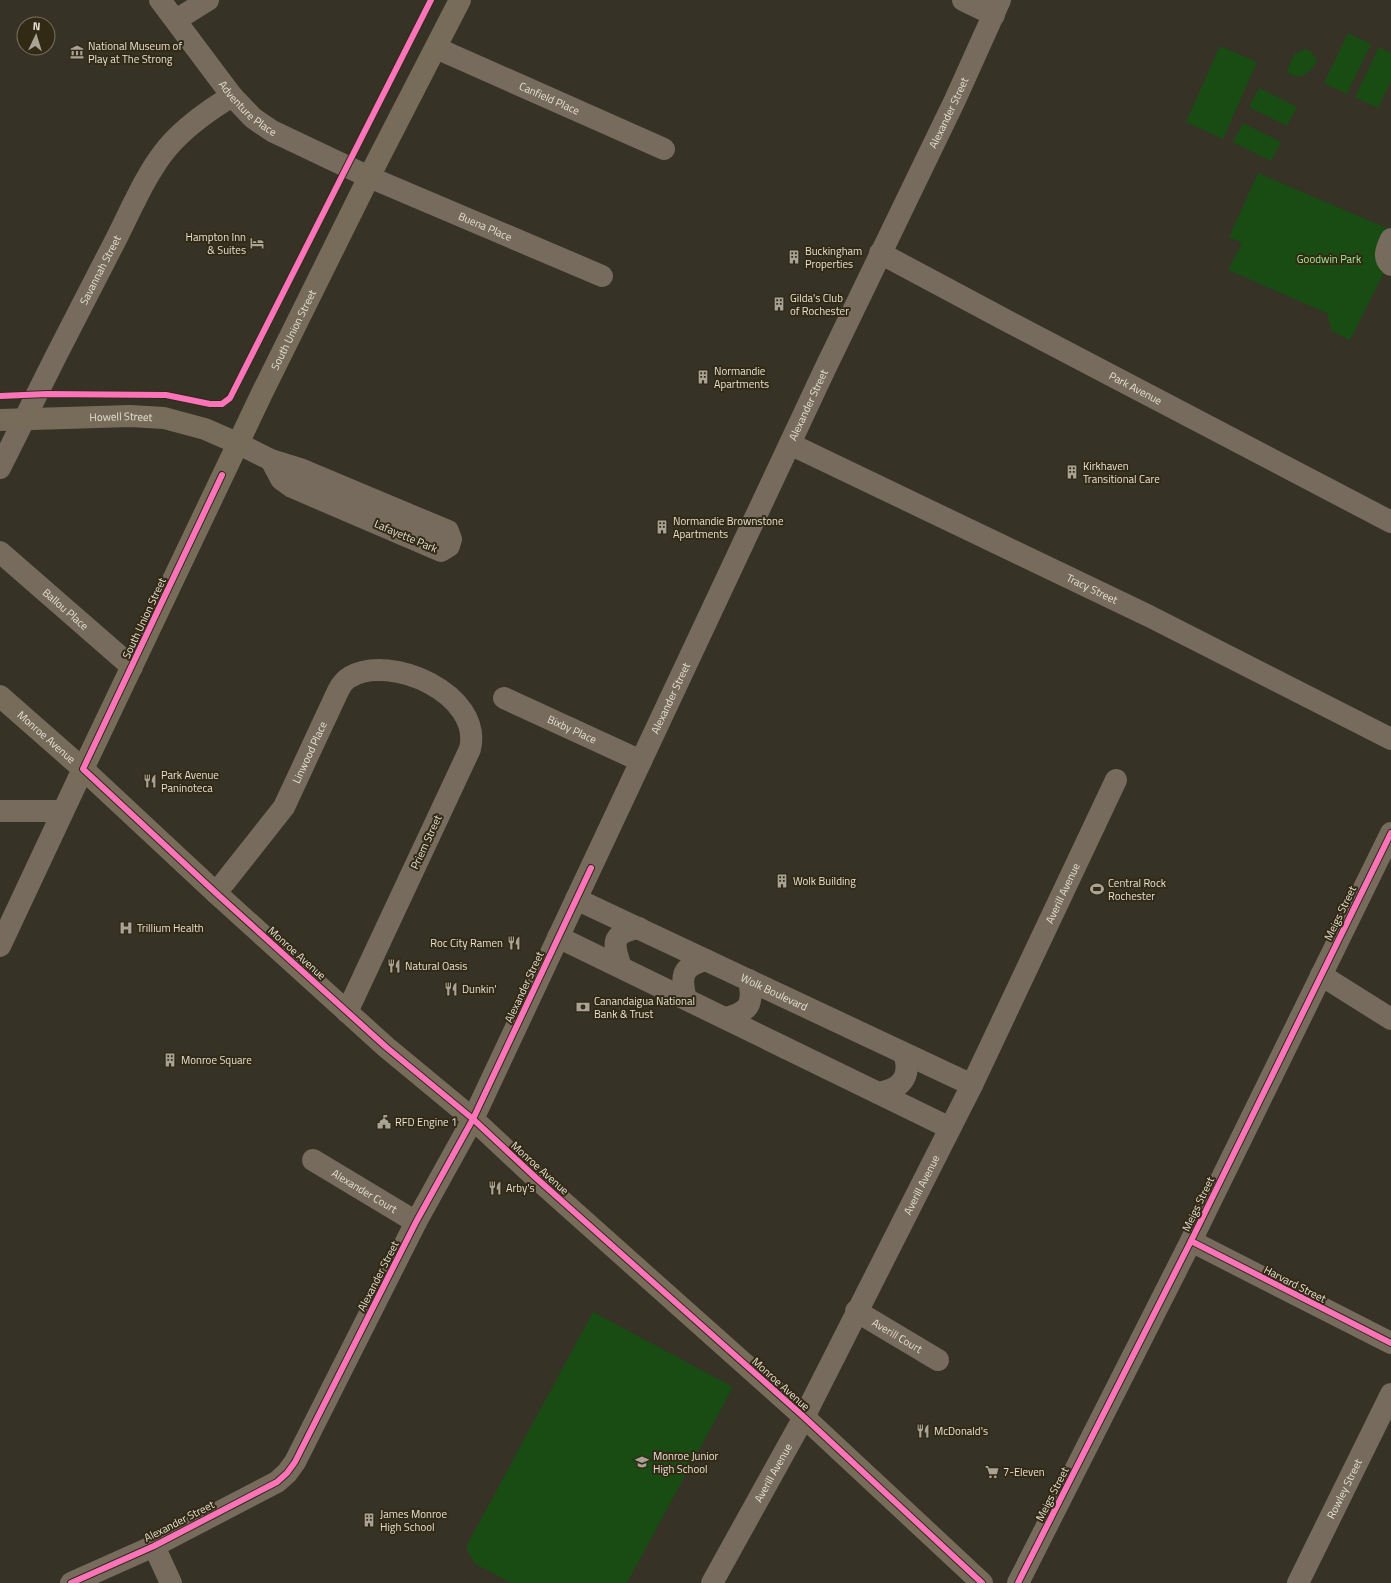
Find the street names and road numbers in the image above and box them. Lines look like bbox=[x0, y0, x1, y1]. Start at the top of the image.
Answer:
street label: Alexander Street bbox=[925, 75, 972, 151]
street label: Adventure Place bbox=[215, 77, 280, 140]
street label: Canfield Place bbox=[517, 78, 583, 119]
street label: Buena Place bbox=[456, 208, 515, 245]
street label: Savannah Street bbox=[76, 232, 125, 308]
street label: South Union Street bbox=[267, 287, 320, 373]
street label: Alexander Street bbox=[785, 366, 832, 443]
street label: Park Avenue bbox=[1106, 368, 1165, 409]
street label: Howell Street bbox=[89, 408, 153, 425]
street label: Lafayette Park bbox=[372, 515, 441, 557]
street label: Tracy Street bbox=[1064, 570, 1121, 608]
street label: South Union Street bbox=[118, 575, 170, 661]
street label: Ballou Place bbox=[39, 585, 92, 634]
street label: Alexander Street bbox=[647, 660, 694, 736]
street label: Monroe Avenue bbox=[14, 707, 80, 767]
street label: Bixby Place bbox=[545, 711, 600, 748]
street label: Linwood Place bbox=[288, 718, 331, 786]
street label: Priem Street bbox=[406, 812, 446, 872]
street label: Averill Avenue bbox=[1041, 860, 1084, 926]
street label: Meigs Street bbox=[1320, 883, 1360, 943]
street label: Monroe Avenue bbox=[265, 923, 330, 984]
street label: Alexander Street bbox=[500, 949, 548, 1025]
street label: Wolk Boulevard bbox=[738, 970, 810, 1015]
street label: Monroe Avenue bbox=[508, 1138, 573, 1199]
street label: Averill Avenue bbox=[900, 1152, 944, 1218]
street label: Alexander Court bbox=[329, 1165, 400, 1217]
street label: Meigs Street bbox=[1178, 1174, 1218, 1234]
street label: Alexander Street bbox=[353, 1238, 403, 1314]
street label: Harvard Street bbox=[1261, 1262, 1329, 1307]
street label: Averill Court bbox=[869, 1314, 925, 1357]
street label: Monroe Avenue bbox=[749, 1354, 814, 1415]
street label: Averill Avenue bbox=[750, 1440, 796, 1505]
street label: Rowley Street bbox=[1323, 1456, 1366, 1521]
street label: Meigs Street bbox=[1032, 1464, 1073, 1524]
street label: Alexander Street bbox=[141, 1496, 217, 1546]

